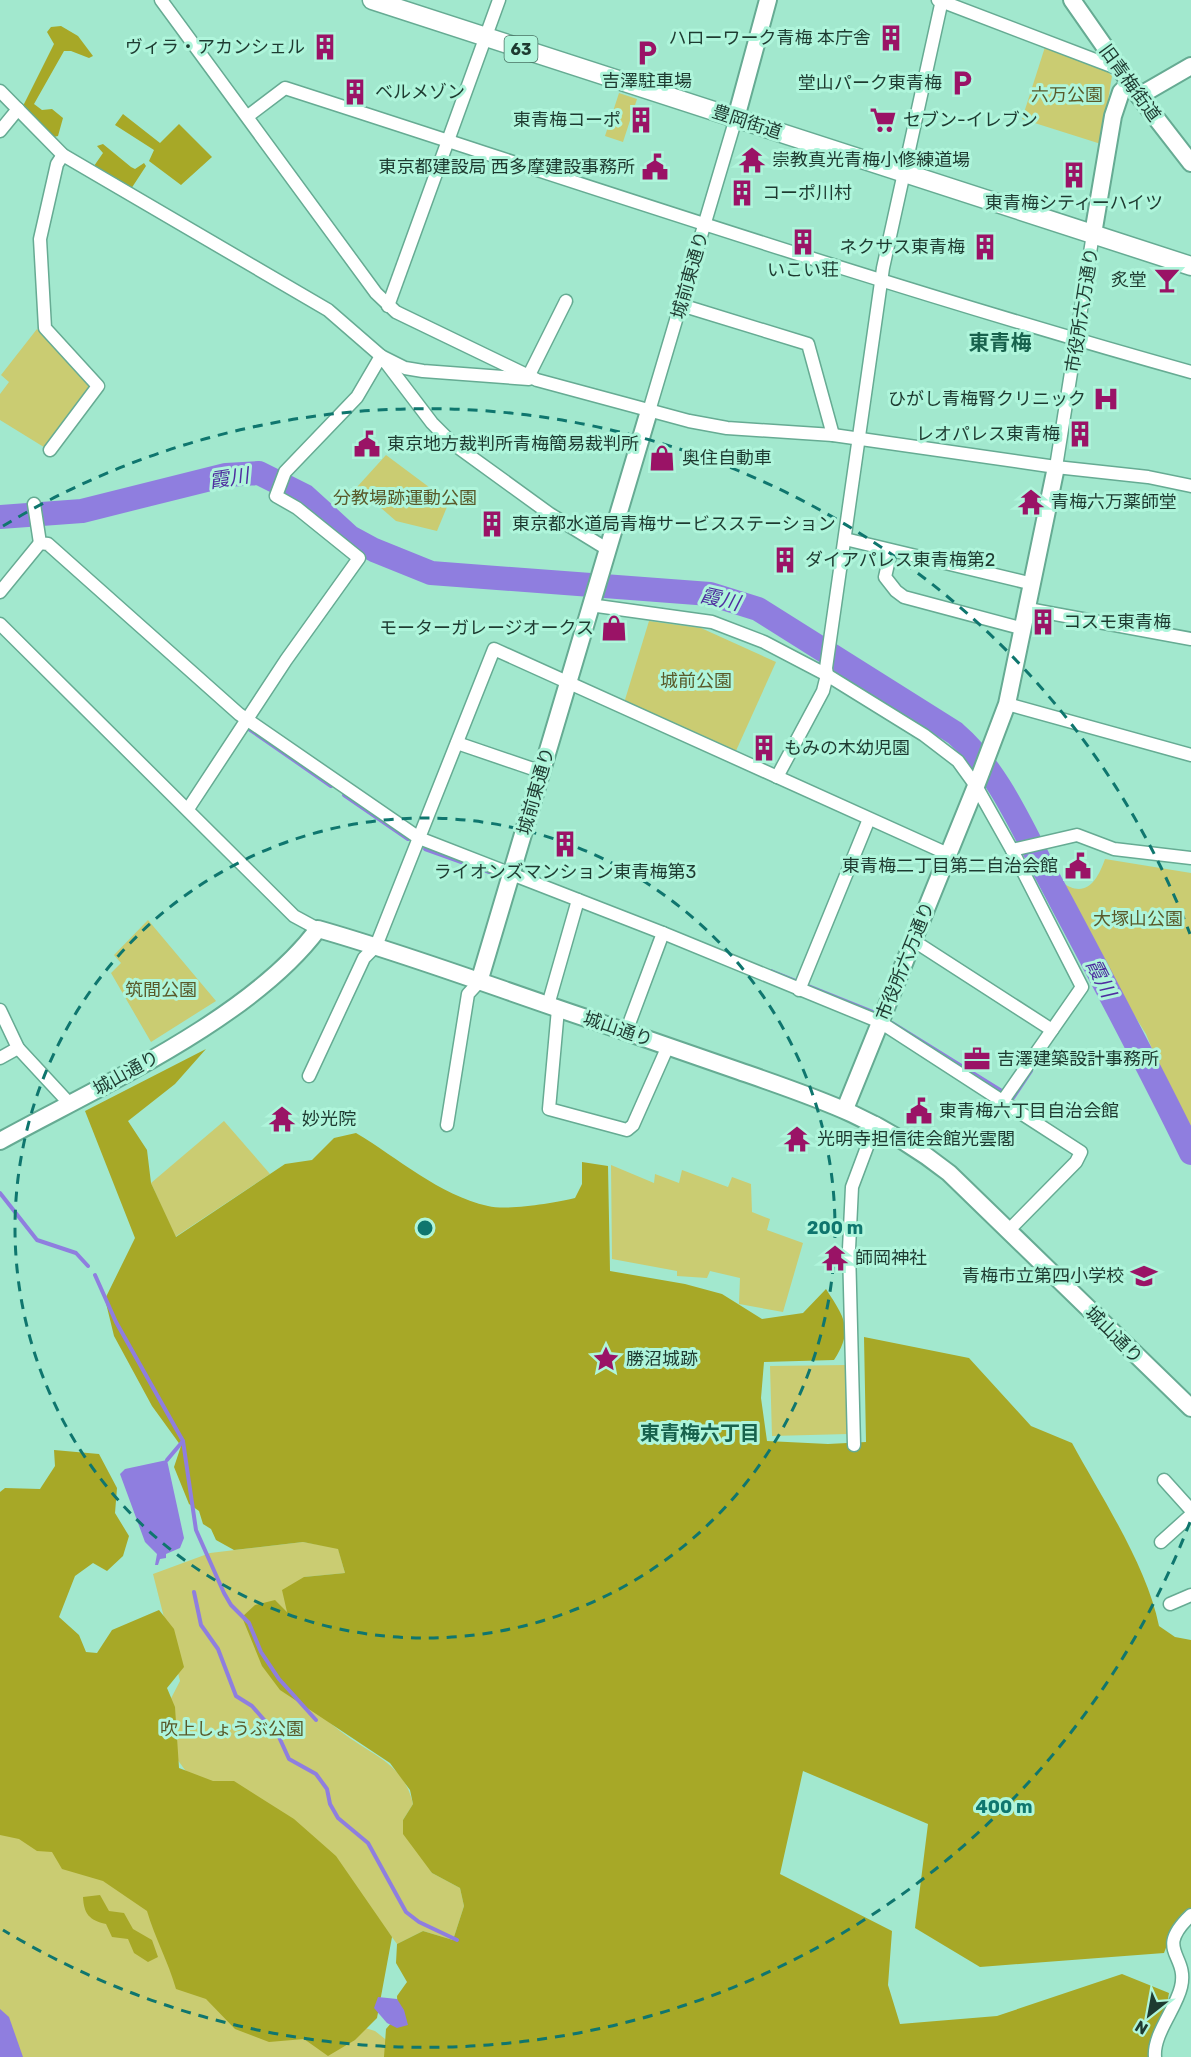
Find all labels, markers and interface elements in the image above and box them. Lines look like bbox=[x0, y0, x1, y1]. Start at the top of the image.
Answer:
building icon: ハローワーク青梅 本庁舎 bbox=[876, 23, 906, 53]
place label: ハローワーク青梅 本庁舎 bbox=[669, 27, 871, 49]
building icon: ヴィラ・アカンシェル bbox=[310, 32, 340, 62]
place label: ヴィラ・アカンシェル bbox=[125, 36, 305, 58]
road number: 63 bbox=[504, 36, 538, 62]
parking icon: 吉澤駐車場 bbox=[632, 38, 662, 68]
street label: 旧青梅街道 bbox=[1095, 40, 1165, 126]
parking icon: 堂山パーク東青梅 bbox=[947, 68, 977, 98]
place label: 吉澤駐車場 bbox=[602, 70, 692, 92]
place label: 堂山パーク東青梅 bbox=[798, 72, 942, 94]
building icon: ベルメゾン bbox=[340, 77, 370, 107]
place label: ベルメゾン bbox=[375, 81, 465, 103]
park label: 六万公園 bbox=[1031, 84, 1103, 106]
street label: 豊岡街道 bbox=[709, 100, 785, 144]
building icon: 東青梅コーポ bbox=[626, 105, 656, 135]
supermarket icon: セブン-イレブン bbox=[868, 105, 898, 135]
place label: 東青梅コーポ bbox=[513, 109, 621, 131]
place label: セブン-イレブン bbox=[903, 109, 1038, 131]
temple icon: 崇教真光青梅小修練道場 bbox=[737, 145, 767, 175]
place label: 崇教真光青梅小修練道場 bbox=[772, 149, 970, 171]
public building icon: 東京都建設局 西多摩建設事務所 bbox=[640, 152, 670, 182]
place label: 東京都建設局 西多摩建設事務所 bbox=[379, 156, 635, 178]
building icon: 東青梅シティーハイツ bbox=[1059, 160, 1089, 190]
building icon: コーポ川村 bbox=[727, 178, 757, 208]
place label: コーポ川村 bbox=[762, 182, 852, 204]
place label: 東青梅シティーハイツ bbox=[985, 192, 1163, 214]
building icon: いこい荘 bbox=[788, 227, 818, 257]
street label: 城前東通り bbox=[667, 229, 713, 321]
building icon: ネクサス東青梅 bbox=[970, 232, 1000, 262]
place label: ネクサス東青梅 bbox=[839, 236, 965, 258]
street label: 市役所六万通り bbox=[1061, 246, 1103, 374]
place label: いこい荘 bbox=[767, 259, 839, 281]
bar icon: 炙堂 bbox=[1152, 265, 1182, 295]
place label: 炙堂 bbox=[1111, 269, 1147, 291]
district label: 東青梅 bbox=[969, 330, 1032, 355]
hospital icon: ひがし青梅腎クリニック bbox=[1091, 384, 1121, 414]
place label: ひがし青梅腎クリニック bbox=[888, 388, 1086, 410]
building icon: レオパレス東青梅 bbox=[1065, 419, 1095, 449]
place label: レオパレス東青梅 bbox=[916, 423, 1060, 445]
public building icon: 東京地方裁判所青梅簡易裁判所 bbox=[352, 429, 382, 459]
place label: 東京地方裁判所青梅簡易裁判所 bbox=[387, 433, 639, 455]
shop icon: 奥住自動車 bbox=[647, 443, 677, 473]
place label: 奥住自動車 bbox=[682, 447, 772, 469]
water label: 霞川 bbox=[207, 463, 253, 493]
park label: 分教場跡運動公園 bbox=[333, 487, 477, 509]
temple icon: 青梅六万薬師堂 bbox=[1016, 487, 1046, 517]
place label: 青梅六万薬師堂 bbox=[1051, 491, 1177, 513]
building icon: 東京都水道局青梅サービスステーション bbox=[477, 509, 507, 539]
place label: 東京都水道局青梅サービスステーション bbox=[512, 513, 836, 535]
building icon: ダイアパレス東青梅第2 bbox=[770, 545, 800, 575]
place label: ダイアパレス東青梅第2 bbox=[805, 549, 995, 571]
water label: 霞川 bbox=[698, 583, 744, 616]
building icon: コスモ東青梅 bbox=[1028, 607, 1058, 637]
place label: コスモ東青梅 bbox=[1063, 611, 1171, 633]
shop icon: モーターガレージオークス bbox=[599, 613, 629, 643]
place label: モーターガレージオークス bbox=[379, 617, 594, 639]
park label: 城前公園 bbox=[660, 670, 732, 692]
building icon: もみの木幼児園 bbox=[749, 733, 779, 763]
place label: もみの木幼児園 bbox=[784, 737, 910, 759]
street label: 城前東通り bbox=[513, 745, 559, 837]
building icon: ライオンズマンション東青梅第3 bbox=[550, 829, 580, 859]
public building icon: 東青梅二丁目第二自治会館 bbox=[1063, 851, 1093, 881]
place label: 東青梅二丁目第二自治会館 bbox=[842, 855, 1058, 877]
place label: ライオンズマンション東青梅第3 bbox=[434, 861, 696, 883]
street label: 市役所六万通り bbox=[871, 898, 939, 1024]
park label: 大塚山公園 bbox=[1093, 908, 1183, 930]
water label: 霞川 bbox=[1081, 955, 1122, 1003]
park label: 筑間公園 bbox=[125, 979, 197, 1001]
street label: 城山通り bbox=[580, 1007, 656, 1051]
office icon: 吉澤建築設計事務所 bbox=[962, 1044, 992, 1074]
street label: 城山通り bbox=[89, 1046, 163, 1100]
place label: 吉澤建築設計事務所 bbox=[997, 1048, 1159, 1070]
public building icon: 東青梅六丁目自治会館 bbox=[904, 1096, 934, 1126]
place label: 東青梅六丁目自治会館 bbox=[939, 1100, 1119, 1122]
temple icon: 妙光院 bbox=[267, 1104, 297, 1134]
place label: 妙光院 bbox=[302, 1108, 356, 1130]
temple icon: 光明寺担信徒会館光雲閣 bbox=[782, 1124, 812, 1154]
place label: 光明寺担信徒会館光雲閣 bbox=[817, 1128, 1015, 1150]
text: 200 m bbox=[807, 1217, 863, 1239]
centre of rings bbox=[415, 1218, 435, 1238]
temple icon: 師岡神社 bbox=[820, 1243, 850, 1273]
place label: 師岡神社 bbox=[855, 1247, 927, 1269]
school or university icon: 青梅市立第四小学校 bbox=[1129, 1261, 1159, 1291]
place label: 青梅市立第四小学校 bbox=[962, 1265, 1124, 1287]
street label: 城山通り bbox=[1081, 1302, 1147, 1368]
place icon: 勝沼城跡 bbox=[591, 1344, 621, 1374]
place label: 勝沼城跡 bbox=[626, 1348, 698, 1370]
district label: 東青梅六丁目 bbox=[640, 1421, 760, 1445]
park label: 吹上しょうぶ公園 bbox=[160, 1718, 304, 1740]
text: 400 m bbox=[975, 1796, 1033, 1818]
north arrow bbox=[1119, 1985, 1179, 2045]
text: N bbox=[1132, 2016, 1151, 2039]

